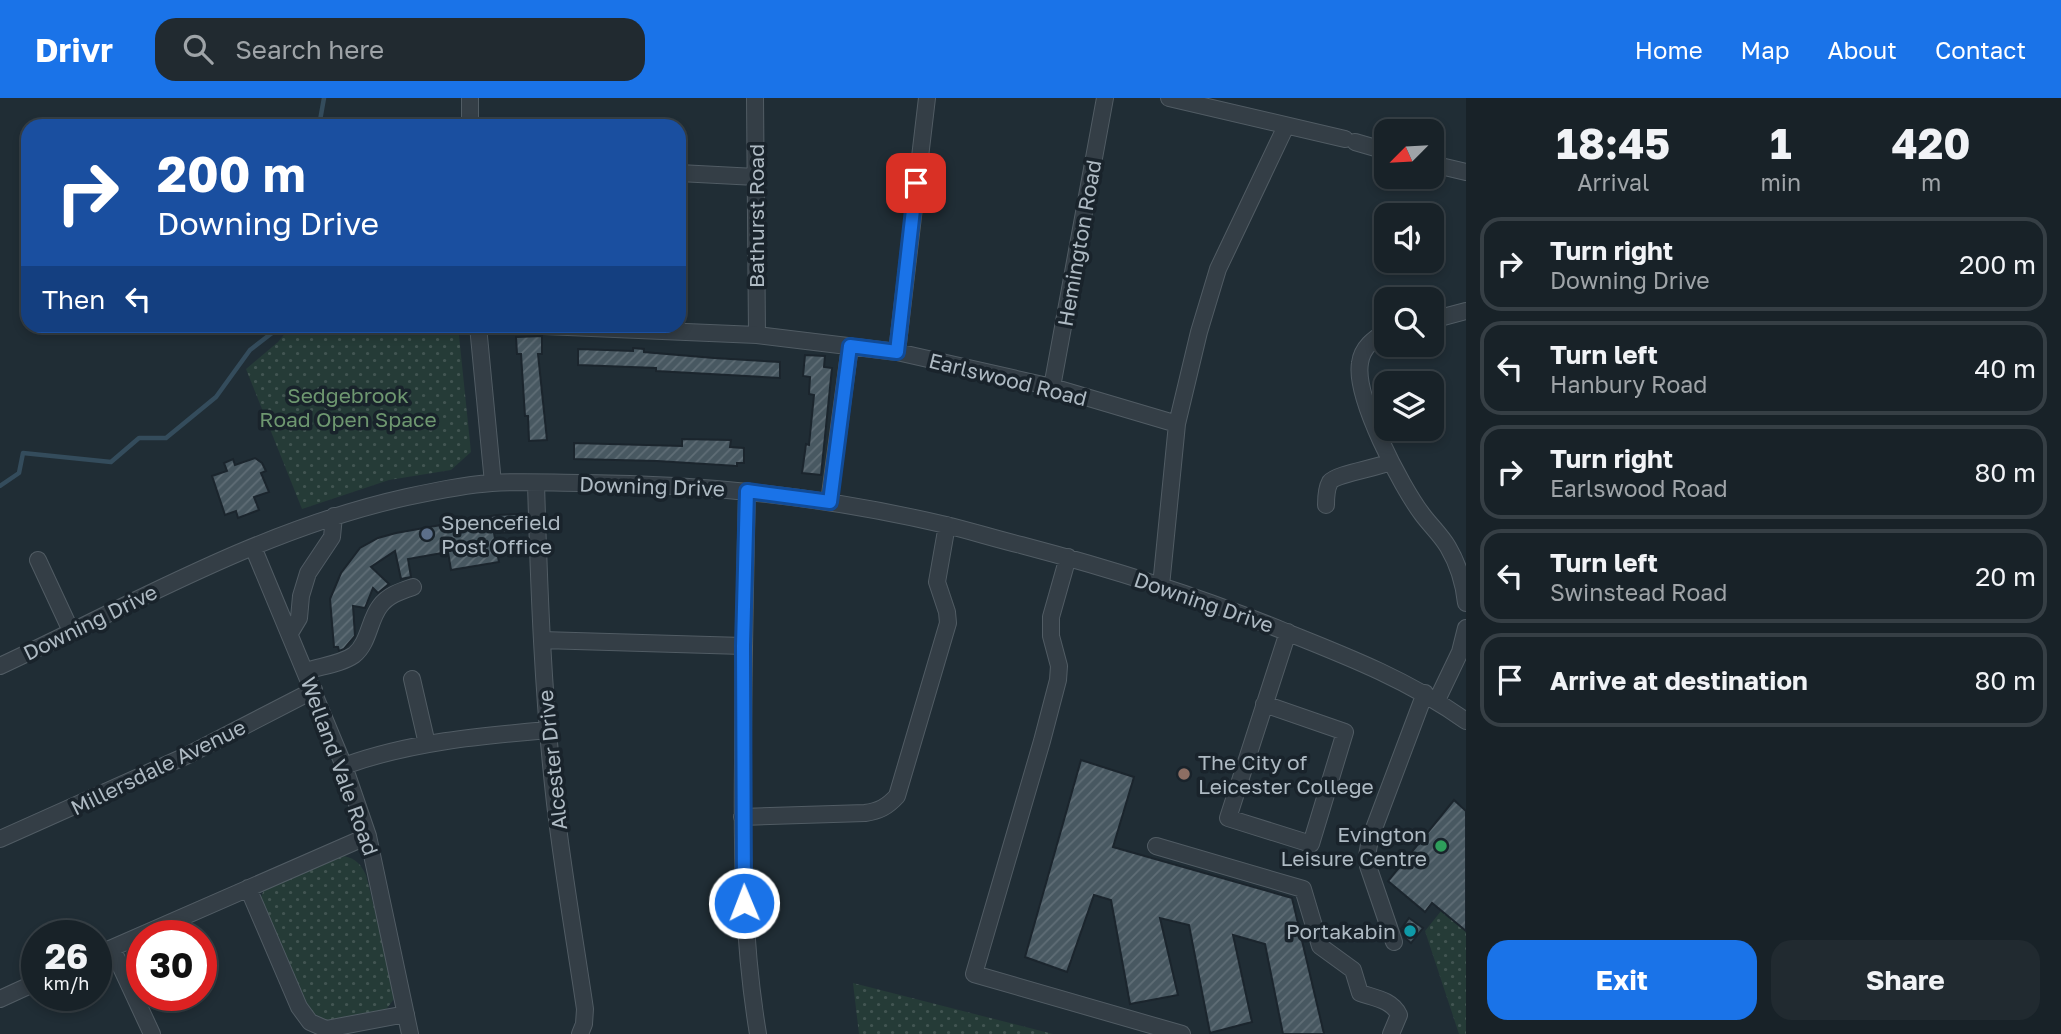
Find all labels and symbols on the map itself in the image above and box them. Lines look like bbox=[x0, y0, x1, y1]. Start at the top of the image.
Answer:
north arrow bbox=[1374, 119, 1444, 189]
street label: Bathurst Road bbox=[743, 144, 769, 288]
pin bbox=[886, 153, 946, 213]
street label: Hemington Road bbox=[1052, 158, 1106, 328]
street label: Earlswood Road bbox=[926, 347, 1090, 411]
park label: Sedgebrook Road Open Space bbox=[259, 382, 437, 432]
street label: Downing Drive bbox=[579, 470, 725, 502]
place label: Spencefield Post Office bbox=[441, 509, 561, 559]
marker: Spencefield Post Office bbox=[419, 526, 435, 542]
street label: Downing Drive bbox=[1131, 566, 1277, 638]
street label: Downing Drive bbox=[19, 578, 161, 666]
street label: Welland Vale Road bbox=[296, 673, 384, 859]
street label: Alcester Drive bbox=[532, 689, 572, 831]
street label: Millersdale Avenue bbox=[66, 713, 250, 821]
place label: The City of Leicester College bbox=[1198, 749, 1374, 799]
marker: The City of Leicester College bbox=[1176, 766, 1192, 782]
place label: Evington Leisure Centre bbox=[1280, 821, 1427, 871]
marker: Evington Leisure Centre bbox=[1433, 838, 1449, 854]
position arrow bbox=[707, 866, 781, 940]
place label: Portakabin bbox=[1286, 918, 1396, 944]
speed limit sign: 30 bbox=[126, 920, 217, 1011]
marker: Portakabin bbox=[1402, 923, 1418, 939]

